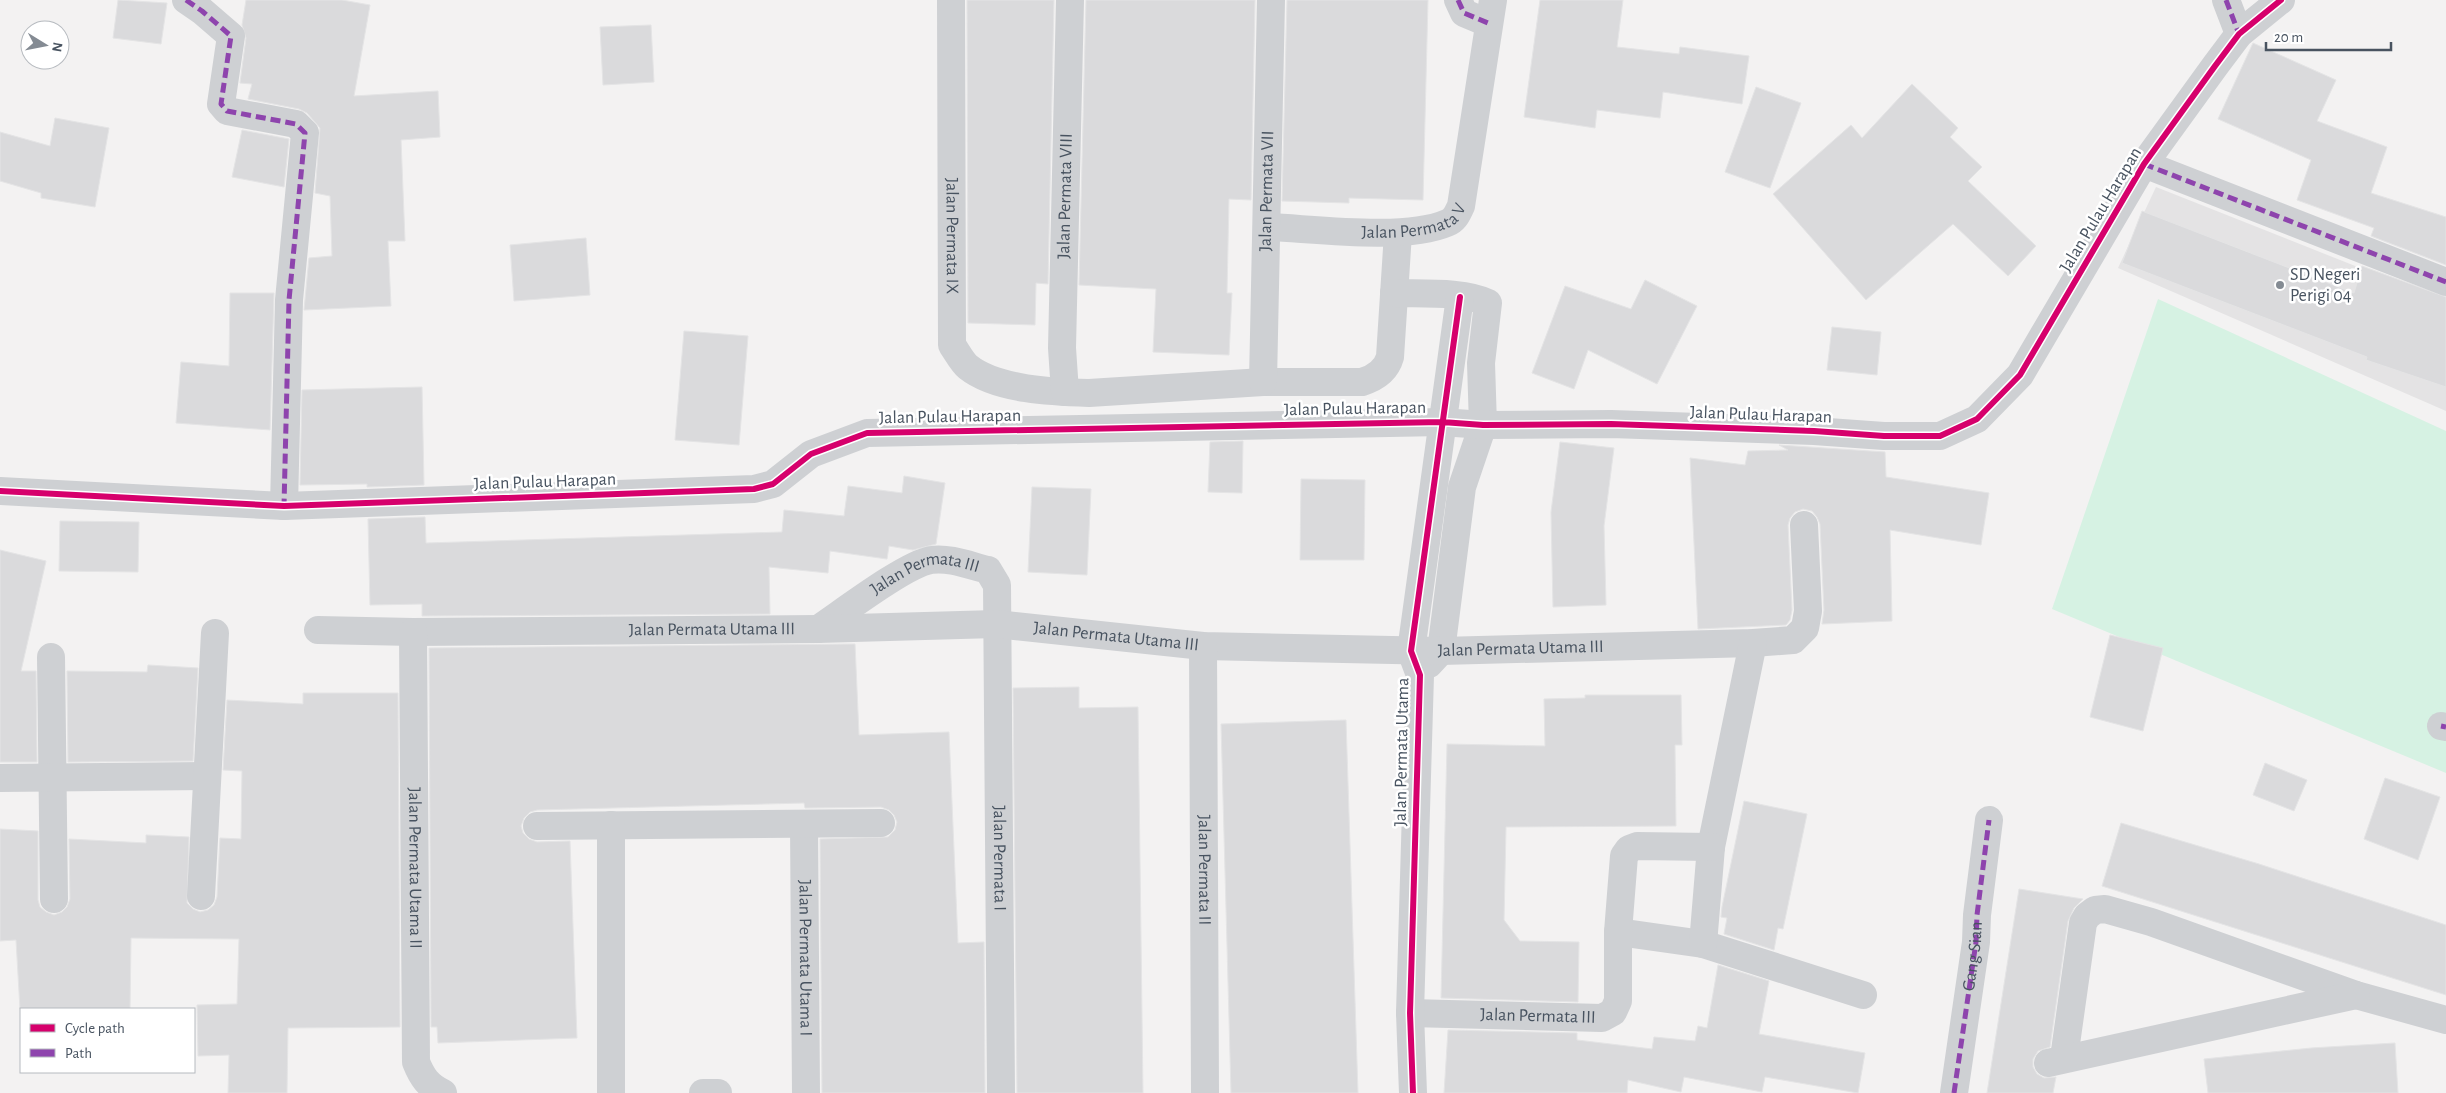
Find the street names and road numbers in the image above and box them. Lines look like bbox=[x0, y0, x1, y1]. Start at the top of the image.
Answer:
street label: Jalan Permata VII bbox=[1257, 130, 1277, 252]
street label: Jalan Permata VIII bbox=[1055, 133, 1076, 259]
street label: Jalan Pulau Harapan bbox=[2057, 144, 2145, 276]
street label: Jalan Permata IX bbox=[943, 178, 961, 295]
street label: Jalan Permata V bbox=[1361, 200, 1470, 242]
street label: Jalan Pulau Harapan bbox=[1284, 399, 1426, 419]
street label: Jalan Pulau Harapan bbox=[1690, 404, 1832, 426]
street label: Jalan Pulau Harapan bbox=[879, 407, 1021, 427]
street label: Jalan Pulau Harapan bbox=[474, 471, 616, 493]
street label: Jalan Permata III bbox=[867, 550, 981, 599]
street label: Jalan Permata Utama III bbox=[1033, 619, 1200, 655]
street label: Jalan Permata Utama III bbox=[629, 620, 795, 639]
street label: Jalan Permata Utama III bbox=[1437, 638, 1604, 660]
street label: Jalan Permata Utama bbox=[1392, 678, 1412, 826]
street label: Jalan Permata Utama II bbox=[405, 787, 424, 949]
street label: Jalan Permata I bbox=[990, 805, 1009, 911]
street label: Jalan Permata II bbox=[1195, 815, 1213, 925]
street label: Jalan Permata Utama I bbox=[795, 880, 815, 1036]
street label: Gang Sian bbox=[1960, 921, 1986, 992]
street label: Jalan Permata III bbox=[1480, 1006, 1596, 1027]

